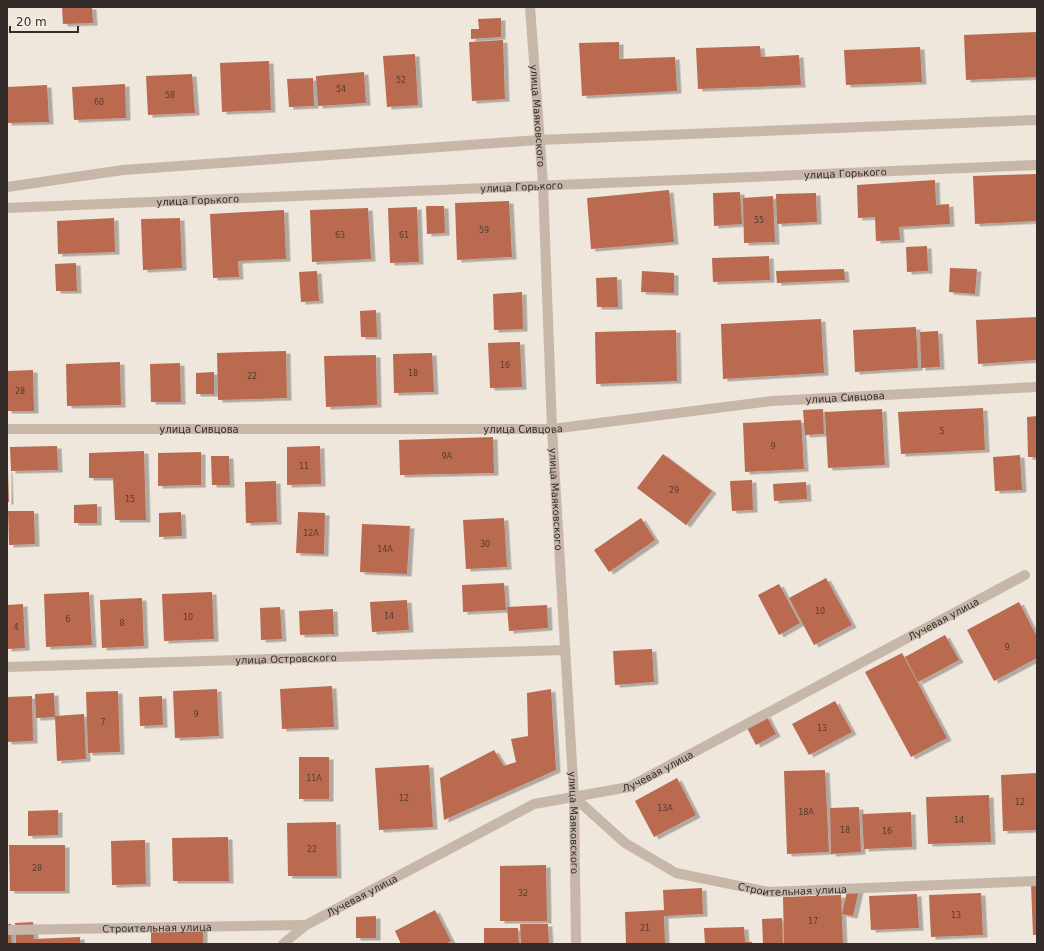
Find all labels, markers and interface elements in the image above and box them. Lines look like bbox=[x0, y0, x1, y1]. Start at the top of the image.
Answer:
scale bar bbox=[10, 8, 78, 34]
text: 20 m bbox=[16, 15, 47, 29]
street label: улица Маяковского bbox=[528, 64, 547, 167]
house number: 52 bbox=[396, 76, 406, 85]
house number: 54 bbox=[336, 85, 346, 94]
house number: 58 bbox=[165, 91, 175, 100]
house number: 60 bbox=[94, 98, 104, 107]
street label: улица Горького bbox=[804, 166, 887, 181]
street label: улица Горького bbox=[480, 180, 563, 194]
street label: улица Горького bbox=[156, 193, 240, 208]
house number: 55 bbox=[754, 216, 764, 225]
house number: 59 bbox=[479, 226, 489, 235]
house number: 63 bbox=[335, 231, 345, 240]
house number: 61 bbox=[399, 231, 409, 240]
house number: 16 bbox=[500, 361, 510, 370]
house number: 18 bbox=[408, 369, 418, 378]
house number: 22 bbox=[247, 372, 257, 381]
house number: 28 bbox=[15, 387, 25, 396]
street label: улица Сивцова bbox=[805, 390, 885, 405]
street label: улица Сивцова bbox=[483, 423, 563, 435]
street label: улица Сивцова bbox=[159, 424, 239, 435]
house number: 5 bbox=[939, 427, 945, 436]
house number: 9 bbox=[770, 442, 776, 451]
street label: улица Маяковского bbox=[547, 448, 564, 551]
house number: 9А bbox=[442, 452, 453, 461]
house number: 11 bbox=[299, 462, 309, 471]
house number: 29 bbox=[669, 486, 679, 495]
house number: 15 bbox=[125, 495, 135, 504]
house number: 12А bbox=[303, 529, 319, 538]
house number: 30 bbox=[480, 540, 490, 549]
house number: 14А bbox=[377, 545, 393, 554]
street label: Лучевая улица bbox=[906, 596, 981, 643]
house number: 10 bbox=[815, 607, 825, 616]
house number: 14 bbox=[384, 612, 394, 621]
house number: 10 bbox=[183, 613, 193, 622]
house number: 6 bbox=[65, 615, 71, 624]
house number: 8 bbox=[119, 619, 125, 628]
house number: 4 bbox=[13, 623, 19, 632]
house number: 9 bbox=[1004, 643, 1010, 652]
street label: улица Островского bbox=[235, 652, 337, 666]
house number: 9 bbox=[193, 710, 199, 719]
house number: 7 bbox=[100, 718, 106, 727]
house number: 13 bbox=[817, 724, 827, 733]
street label: Лучевая улица bbox=[621, 749, 695, 794]
street label: улица Маяковского bbox=[566, 771, 580, 874]
house number: 11А bbox=[306, 774, 322, 783]
house number: 12 bbox=[399, 794, 409, 803]
house number: 12 bbox=[1015, 798, 1025, 807]
house number: 13А bbox=[657, 804, 673, 813]
house number: 18А bbox=[798, 808, 814, 817]
house number: 14 bbox=[954, 816, 964, 825]
house number: 18 bbox=[840, 826, 850, 835]
house number: 16 bbox=[882, 827, 892, 836]
house number: 22 bbox=[307, 845, 317, 854]
house number: 28 bbox=[32, 864, 42, 873]
street label: Лучевая улица bbox=[325, 873, 399, 919]
street label: Строительная улица bbox=[737, 881, 847, 898]
house number: 32 bbox=[518, 889, 528, 898]
house number: 13 bbox=[951, 911, 961, 920]
house number: 17 bbox=[808, 917, 818, 926]
street label: Строительная улица bbox=[102, 922, 212, 934]
house number: 21 bbox=[640, 924, 650, 933]

